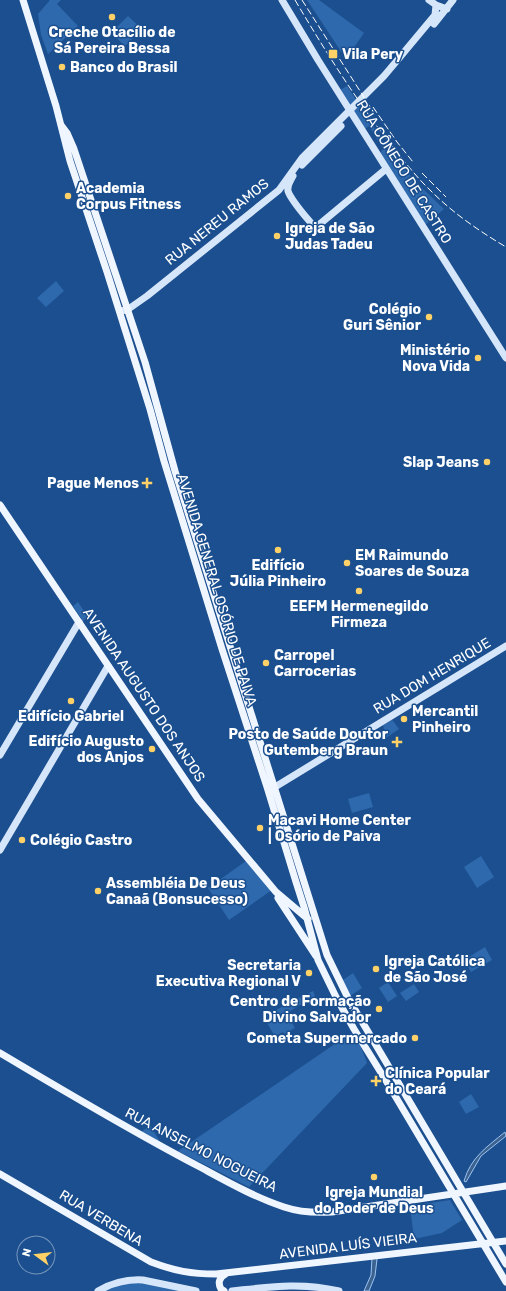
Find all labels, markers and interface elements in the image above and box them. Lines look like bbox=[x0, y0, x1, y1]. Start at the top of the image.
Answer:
marker: Creche Otacílio de Sá Pereira Bessa bbox=[107, 12, 117, 22]
place label: Creche Otacílio de Sá Pereira Bessa bbox=[49, 24, 176, 57]
place label: Vila Pery bbox=[342, 46, 404, 63]
marker: Vila Pery bbox=[327, 48, 339, 60]
place label: Banco do Brasil bbox=[70, 59, 177, 76]
marker: Banco do Brasil bbox=[57, 62, 67, 72]
street label: RUA CÔNEGO DE CASTRO bbox=[353, 97, 456, 247]
street label: RUA NEREU RAMOS bbox=[162, 175, 272, 269]
place label: Academia Corpus Fitness bbox=[76, 180, 182, 213]
marker: Academia Corpus Fitness bbox=[63, 191, 73, 201]
place label: Igreja de São Judas Tadeu bbox=[285, 220, 375, 253]
marker: Igreja de São Judas Tadeu bbox=[272, 231, 282, 241]
place label: Colégio Guri Sênior bbox=[343, 301, 422, 334]
marker: Colégio Guri Sênior bbox=[424, 312, 434, 322]
place label: Ministério Nova Vida bbox=[400, 342, 470, 375]
marker: Ministério Nova Vida bbox=[473, 353, 483, 363]
place label: Slap Jeans bbox=[403, 454, 479, 471]
marker: Slap Jeans bbox=[482, 457, 492, 467]
street label: AVENIDA GENERAL OSÓRIO DE PAIVA bbox=[173, 471, 262, 709]
place label: Pague Menos bbox=[47, 475, 139, 492]
marker: Pague Menos bbox=[142, 478, 152, 488]
marker: Edifício Júlia Pinheiro bbox=[273, 545, 283, 555]
place label: EM Raimundo Soares de Souza bbox=[355, 547, 469, 580]
place label: Edifício Júlia Pinheiro bbox=[230, 557, 326, 590]
marker: EM Raimundo Soares de Souza bbox=[342, 558, 352, 568]
marker: EEFM Hermenegildo Firmeza bbox=[354, 586, 364, 596]
place label: EEFM Hermenegildo Firmeza bbox=[290, 598, 428, 631]
street label: AVENIDA AUGUSTO DOS ANJOS bbox=[79, 605, 209, 785]
street label: RUA DOM HENRIQUE bbox=[370, 634, 494, 718]
place label: Carropel Carrocerias bbox=[274, 647, 356, 680]
marker: Carropel Carrocerias bbox=[261, 658, 271, 668]
marker: Edifício Gabriel bbox=[66, 696, 76, 706]
place label: Mercantil Pinheiro bbox=[412, 703, 478, 736]
place label: Edifício Gabriel bbox=[18, 708, 124, 725]
marker: Mercantil Pinheiro bbox=[399, 714, 409, 724]
place label: Posto de Saúde Doutor Gutemberg Braun bbox=[229, 726, 389, 759]
place label: Edifício Augusto dos Anjos bbox=[29, 733, 144, 766]
marker: Posto de Saúde Doutor Gutemberg Braun bbox=[391, 736, 403, 748]
marker: Edifício Augusto dos Anjos bbox=[147, 744, 157, 754]
place label: Macavi Home Center | Osório de Paiva bbox=[268, 812, 412, 845]
marker: Macavi Home Center | Osório de Paiva bbox=[255, 823, 265, 833]
place label: Colégio Castro bbox=[30, 832, 132, 849]
marker: Colégio Castro bbox=[17, 835, 27, 845]
place label: Assembléia De Deus Canaã (Bonsucesso) bbox=[106, 875, 248, 908]
marker: Assembléia De Deus Canaã (Bonsucesso) bbox=[93, 886, 103, 896]
place label: Igreja Católica de São José bbox=[384, 953, 485, 986]
place label: Secretaria Executiva Regional V bbox=[156, 957, 301, 990]
marker: Igreja Católica de São José bbox=[371, 964, 381, 974]
marker: Secretaria Executiva Regional V bbox=[304, 968, 314, 978]
place label: Centro de Formação Divino Salvador bbox=[230, 993, 372, 1026]
marker: Centro de Formação Divino Salvador bbox=[374, 1004, 384, 1014]
place label: Cometa Supermercado bbox=[247, 1030, 407, 1047]
marker: Cometa Supermercado bbox=[410, 1033, 420, 1043]
place label: Clínica Popular do Ceará bbox=[385, 1065, 490, 1098]
marker: Clínica Popular do Ceará bbox=[370, 1075, 382, 1087]
street label: RUA ANSELMO NOGUEIRA bbox=[122, 1104, 280, 1196]
marker: Igreja Mundial do Poder de Deus bbox=[369, 1172, 379, 1182]
place label: Igreja Mundial do Poder de Deus bbox=[314, 1184, 434, 1217]
street label: RUA VERBENA bbox=[56, 1186, 146, 1250]
street label: AVENIDA LUÍS VIEIRA bbox=[278, 1228, 418, 1263]
north arrow bbox=[16, 1235, 56, 1275]
text: N bbox=[20, 1247, 34, 1258]

